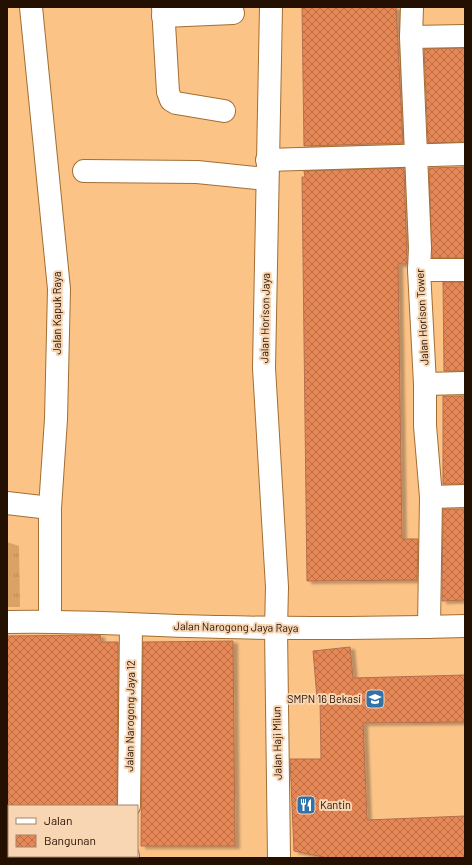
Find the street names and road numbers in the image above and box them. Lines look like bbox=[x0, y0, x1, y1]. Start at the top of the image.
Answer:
street label: Jalan Horison Tower bbox=[412, 268, 431, 366]
street label: Jalan Kapuk Raya bbox=[50, 271, 63, 355]
street label: Jalan Horison Jaya bbox=[257, 273, 272, 363]
street label: Jalan Narogong Jaya Raya bbox=[174, 619, 298, 634]
street label: Jalan Narogong Jaya 12 bbox=[122, 660, 137, 772]
street label: Jalan Haji Milun bbox=[269, 706, 284, 780]

